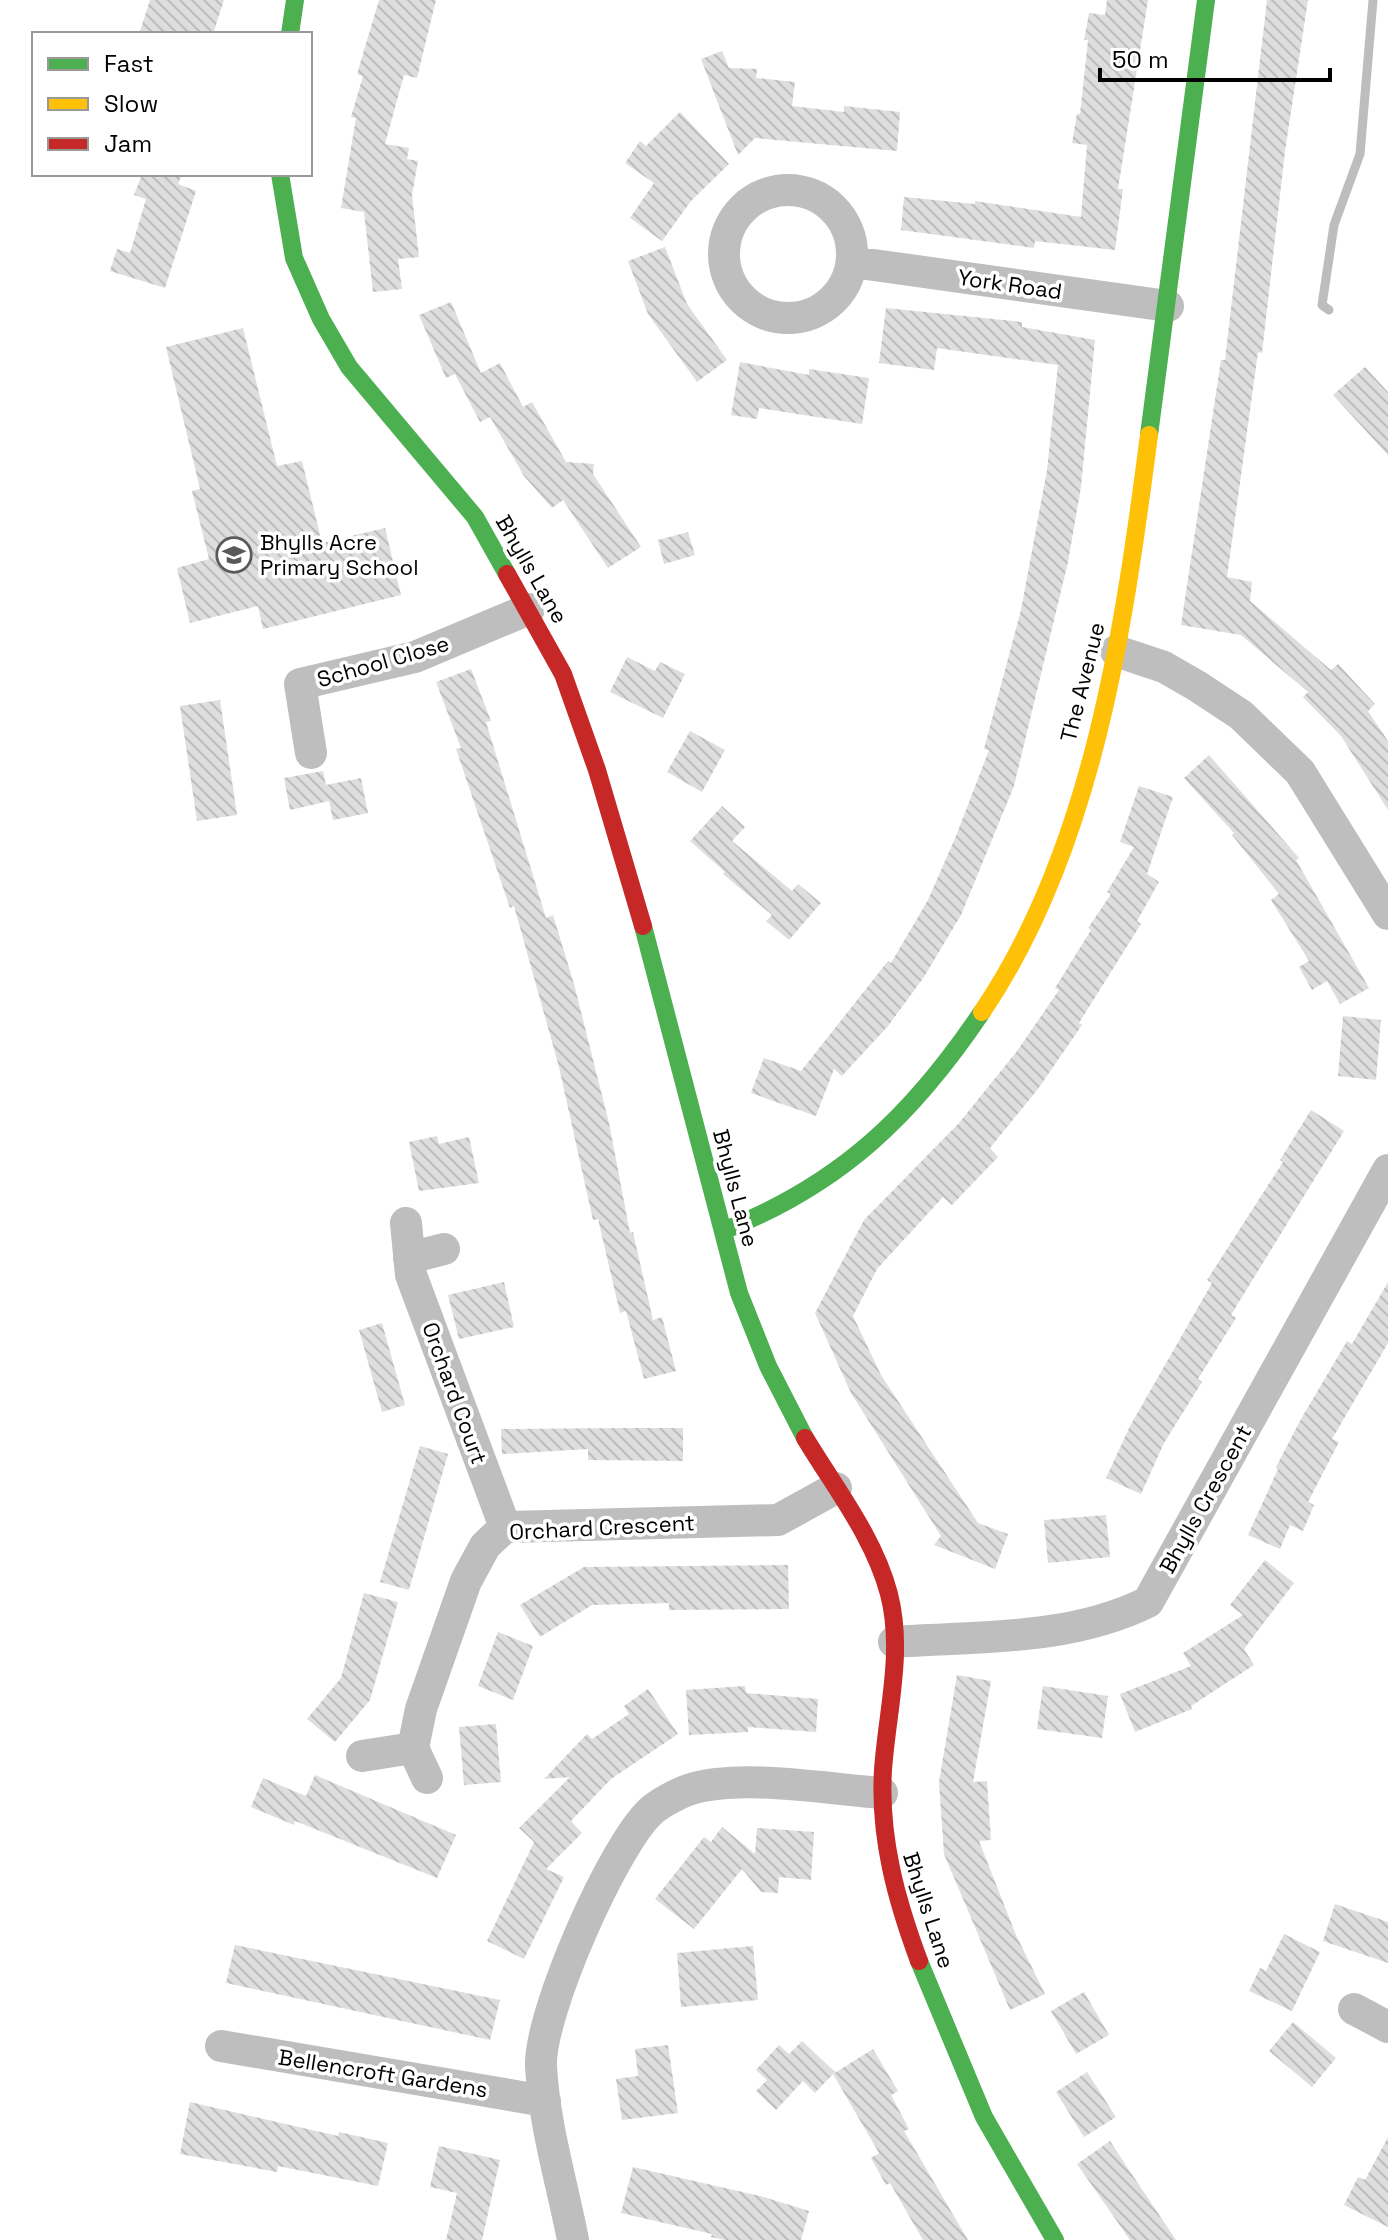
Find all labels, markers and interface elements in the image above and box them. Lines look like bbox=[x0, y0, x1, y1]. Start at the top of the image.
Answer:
legend bbox=[32, 32, 312, 176]
scale bar bbox=[1100, 32, 1330, 82]
text: 50 m bbox=[1112, 44, 1169, 75]
text: Fast bbox=[104, 48, 154, 79]
text: Slow bbox=[104, 88, 158, 119]
text: Jam bbox=[104, 128, 152, 159]
street label: York Road bbox=[956, 263, 1064, 305]
street label: Bhylls Lane bbox=[490, 510, 574, 628]
place label: Bhylls Acre Primary School bbox=[260, 528, 419, 581]
school or university icon: Bhylls Acre Primary School bbox=[215, 536, 253, 574]
street label: The Avenue bbox=[1054, 619, 1110, 745]
street label: School Close bbox=[314, 629, 452, 693]
street label: Bhylls Lane bbox=[707, 1126, 765, 1250]
street label: Orchard Court bbox=[416, 1318, 494, 1468]
street label: Bhylls Crescent bbox=[1153, 1420, 1257, 1578]
street label: Orchard Crescent bbox=[509, 1508, 695, 1546]
street label: Bhylls Lane bbox=[897, 1848, 961, 1972]
street label: Bellencroft Gardens bbox=[276, 2043, 490, 2103]

